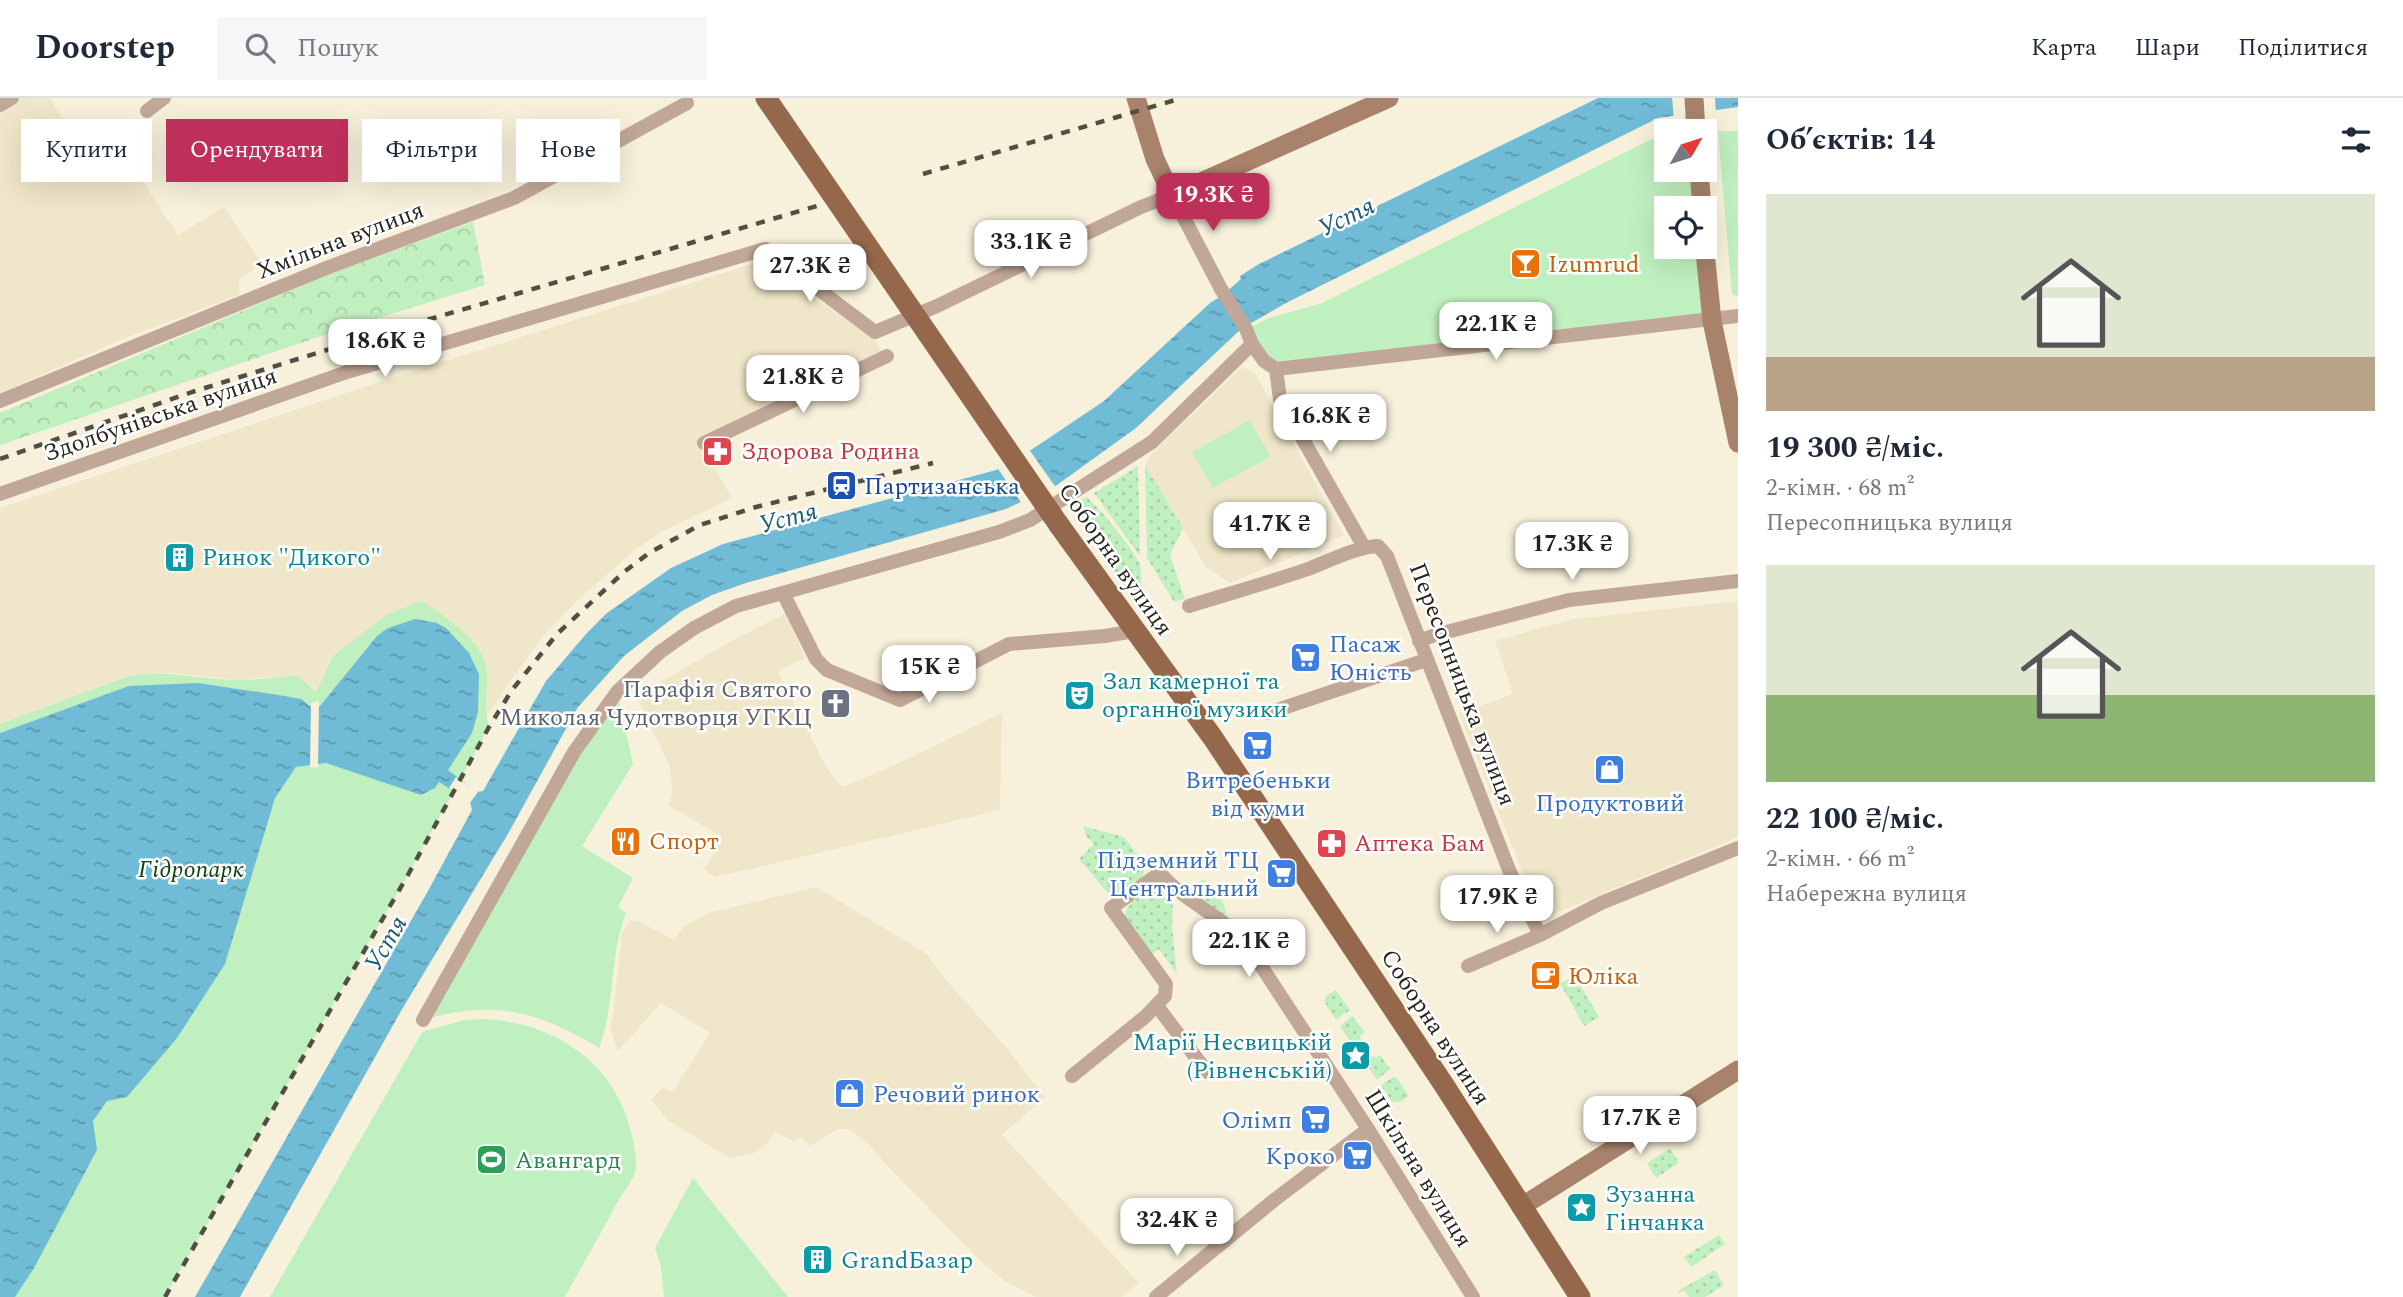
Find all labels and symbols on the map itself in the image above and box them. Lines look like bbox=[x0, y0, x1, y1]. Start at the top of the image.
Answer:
north arrow bbox=[1654, 119, 1717, 182]
pin: 19.3K ₴ bbox=[1148, 174, 1278, 233]
water label: Устя bbox=[1311, 186, 1382, 248]
street label: Хмільна вулиця bbox=[251, 192, 429, 289]
pin: 33.1K ₴ bbox=[966, 220, 1096, 280]
pin: 27.3K ₴ bbox=[745, 244, 875, 304]
bar icon: Izumrud bbox=[1508, 247, 1542, 281]
place label: Izumrud bbox=[1548, 247, 1639, 283]
pin: 22.1K ₴ bbox=[1431, 302, 1561, 362]
pin: 18.6K ₴ bbox=[320, 320, 450, 379]
pin: 21.8K ₴ bbox=[738, 356, 868, 415]
street label: Здолбунівська вулиця bbox=[39, 358, 282, 472]
pin: 16.8K ₴ bbox=[1265, 394, 1395, 454]
pharmacy icon: Здорова Родина bbox=[701, 434, 735, 468]
place label: Здорова Родина bbox=[741, 434, 920, 470]
station icon: Партизанська bbox=[824, 469, 858, 503]
place label: Партизанська bbox=[864, 469, 1020, 505]
street label: Соборна вулиця bbox=[1049, 475, 1182, 644]
water label: Устя bbox=[755, 491, 823, 545]
pin: 41.7K ₴ bbox=[1205, 503, 1335, 562]
pin: 17.3K ₴ bbox=[1507, 522, 1637, 582]
building icon: Ринок "Дикого" bbox=[162, 540, 196, 574]
place label: Ринок "Дикого" bbox=[202, 540, 381, 576]
street label: Пересопницька вулиця bbox=[1399, 558, 1525, 811]
place label: Пасаж Юність bbox=[1329, 627, 1412, 691]
supermarket icon: Пасаж Юність bbox=[1289, 641, 1323, 675]
pin: 15K ₴ bbox=[880, 646, 978, 705]
place label: Зал камерної та органної музики bbox=[1102, 664, 1288, 728]
place label: Парафія Святого Миколая Чудотворця УГКЦ bbox=[500, 672, 812, 736]
theatre icon: Зал камерної та органної музики bbox=[1062, 678, 1096, 712]
church icon: Парафія Святого Миколая Чудотворця УГКЦ bbox=[818, 686, 852, 720]
supermarket icon: Витребеньки від куми bbox=[1241, 729, 1275, 763]
shop icon: Продуктовий bbox=[1593, 752, 1627, 786]
place label: Витребеньки від куми bbox=[1185, 763, 1331, 827]
place label: Продуктовий bbox=[1536, 786, 1684, 822]
restaurant icon: Спорт bbox=[609, 824, 643, 858]
place label: Спорт bbox=[649, 824, 719, 860]
pharmacy icon: Аптека Бам bbox=[1314, 826, 1348, 860]
place label: Аптека Бам bbox=[1354, 826, 1485, 862]
place label: Підземний ТЦ Центральний bbox=[1097, 843, 1259, 907]
park label: Гідропарк bbox=[138, 852, 245, 888]
supermarket icon: Підземний ТЦ Центральний bbox=[1265, 857, 1299, 891]
pin: 17.9K ₴ bbox=[1432, 876, 1562, 935]
water label: Устя bbox=[354, 907, 418, 979]
pin: 22.1K ₴ bbox=[1184, 920, 1314, 979]
street label: Соборна вулиця bbox=[1371, 942, 1499, 1113]
cafe icon: Юліка bbox=[1528, 959, 1562, 993]
place label: Юліка bbox=[1568, 959, 1639, 995]
place label: Марії Несвицькій (Рівненській) bbox=[1133, 1025, 1332, 1089]
place icon: Марії Несвицькій (Рівненській) bbox=[1338, 1039, 1372, 1073]
shop icon: Речовий ринок bbox=[833, 1077, 867, 1111]
place label: Речовий ринок bbox=[873, 1077, 1040, 1113]
street label: Шкільна вулиця bbox=[1355, 1082, 1481, 1255]
pin: 17.7K ₴ bbox=[1575, 1096, 1705, 1156]
place label: Олімп bbox=[1222, 1103, 1292, 1139]
supermarket icon: Олімп bbox=[1298, 1103, 1332, 1137]
place label: Кроко bbox=[1265, 1139, 1335, 1175]
supermarket icon: Кроко bbox=[1341, 1139, 1375, 1173]
sports icon: Авангард bbox=[475, 1143, 509, 1177]
place label: Авангард bbox=[515, 1143, 621, 1179]
place label: Зузанна Гінчанка bbox=[1605, 1177, 1705, 1241]
place icon: Зузанна Гінчанка bbox=[1565, 1191, 1599, 1225]
pin: 32.4K ₴ bbox=[1112, 1198, 1242, 1258]
building icon: GrandБазар bbox=[801, 1243, 835, 1277]
place label: GrandБазар bbox=[841, 1243, 973, 1279]

